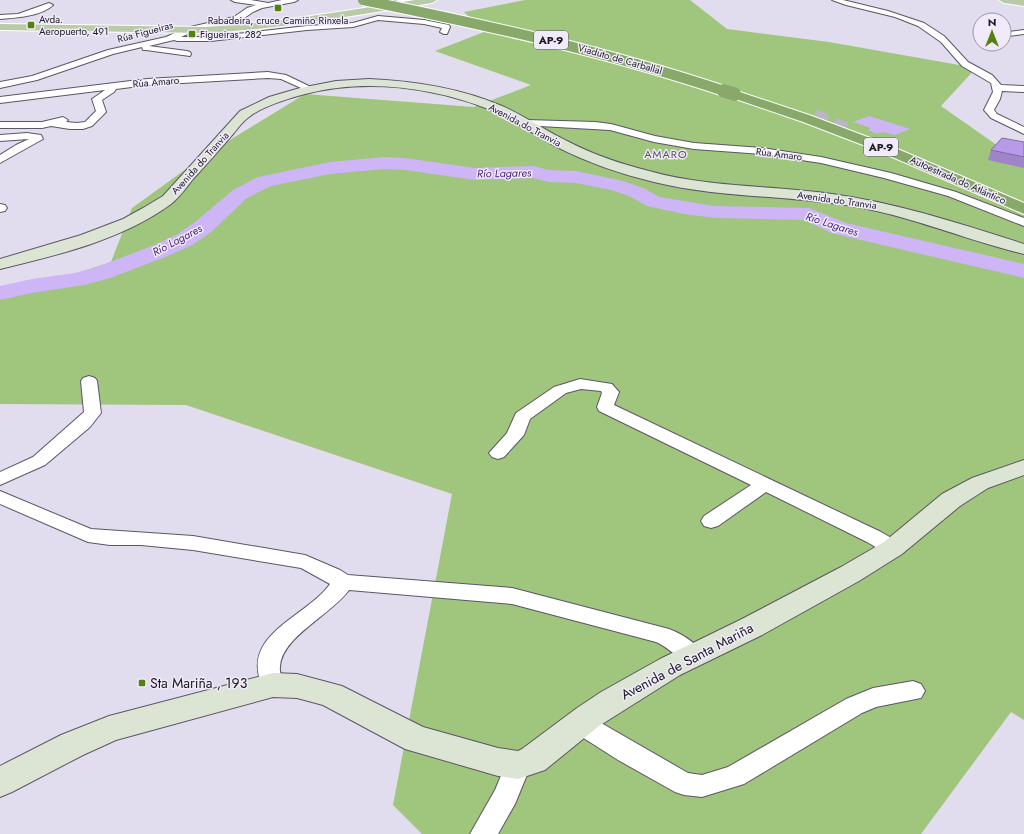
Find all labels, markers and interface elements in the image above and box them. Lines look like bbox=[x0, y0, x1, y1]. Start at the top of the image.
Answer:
marker: Rabadeira, cruce Camiño Rinxela bbox=[273, 3, 283, 13]
place label: Avda. Aeropuerto, 491 bbox=[39, 12, 109, 39]
north arrow bbox=[972, 12, 1012, 52]
place label: Rabadeira, cruce Camiño Rinxela bbox=[208, 13, 348, 28]
text: N bbox=[988, 14, 996, 30]
street label: Rúa Figueiras bbox=[115, 17, 175, 47]
marker: Avda. Aeropuerto, 491 bbox=[26, 20, 36, 30]
place label: Figueiras, 282 bbox=[200, 27, 262, 42]
marker: Figueiras, 282 bbox=[187, 29, 197, 39]
road number: AP-9 bbox=[534, 31, 568, 49]
street label: Viaduto de Carballal bbox=[576, 40, 664, 78]
street label: Rúa Amaro bbox=[132, 72, 180, 92]
street label: Avenida do Tranvia bbox=[486, 100, 564, 151]
street label: Avenida do Tranvia bbox=[168, 128, 233, 198]
road number: AP-9 bbox=[864, 138, 898, 156]
street label: Rúa Amaro bbox=[755, 144, 804, 164]
district label: AMARO bbox=[644, 146, 688, 162]
street label: Autoestrada do Atlántico bbox=[908, 152, 1009, 208]
water label: Río Lagares bbox=[477, 165, 532, 181]
street label: Avenida do Tranvia bbox=[796, 187, 878, 213]
water label: Río Lagares bbox=[804, 208, 861, 240]
water label: Río Lagares bbox=[149, 220, 205, 260]
street label: Avenida de Santa Mariña bbox=[617, 618, 757, 704]
place label: Sta Mariña , 193 bbox=[150, 673, 248, 693]
marker: Sta Mariña , 193 bbox=[137, 678, 147, 688]

